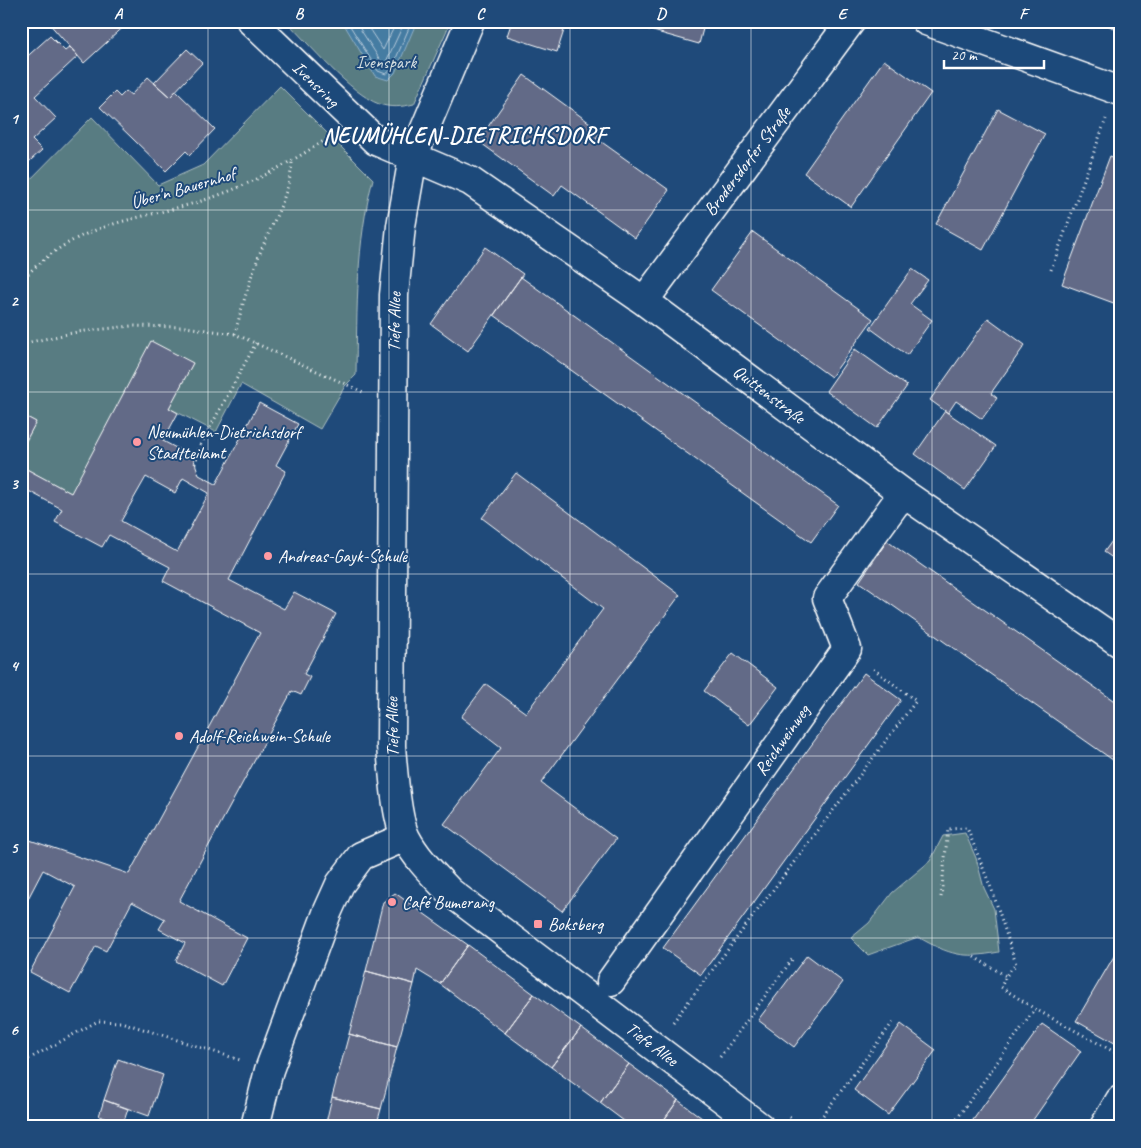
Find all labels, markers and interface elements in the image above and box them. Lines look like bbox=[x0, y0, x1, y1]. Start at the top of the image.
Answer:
text: A bbox=[114, 4, 124, 24]
text: B bbox=[295, 4, 305, 24]
text: C bbox=[476, 4, 486, 24]
text: D bbox=[656, 4, 667, 24]
text: E bbox=[838, 4, 849, 24]
text: F bbox=[1019, 4, 1030, 24]
scale bar bbox=[944, 38, 1044, 70]
text: 20 m bbox=[951, 46, 978, 65]
park label: Ivenspark bbox=[356, 51, 417, 73]
street label: Ivensring bbox=[288, 56, 345, 113]
street label: Brodersdorfer Straße bbox=[699, 101, 796, 220]
text: 1 bbox=[10, 109, 19, 129]
district label: NEUMÜHLEN-DIETRICHSDORF bbox=[323, 122, 611, 150]
street label: Über'n Bauernhof bbox=[128, 162, 241, 213]
text: 2 bbox=[10, 291, 19, 311]
street label: Tiefe Allee bbox=[382, 291, 406, 352]
street label: Quittenstraße bbox=[729, 360, 810, 429]
place label: Neumühlen-Dietrichsdorf Stadtteilamt bbox=[147, 421, 304, 464]
marker: Neumühlen-Dietrichsdorf Stadtteilamt bbox=[131, 436, 143, 448]
text: 3 bbox=[10, 474, 19, 494]
place label: Andreas-Gayk-Schule bbox=[278, 545, 408, 567]
marker: Andreas-Gayk-Schule bbox=[262, 550, 274, 562]
text: 4 bbox=[10, 656, 19, 676]
street label: Tiefe Allee bbox=[380, 696, 404, 757]
street label: Reichweinweg bbox=[750, 699, 815, 780]
place label: Adolf-Reichwein-Schule bbox=[189, 725, 331, 747]
marker: Adolf-Reichwein-Schule bbox=[173, 730, 185, 742]
text: 5 bbox=[11, 838, 20, 858]
place label: Café Bumerang bbox=[402, 891, 496, 913]
marker: Café Bumerang bbox=[386, 896, 398, 908]
place label: Boksberg bbox=[548, 913, 605, 935]
marker: Boksberg bbox=[532, 918, 544, 930]
street label: Tiefe Allee bbox=[622, 1017, 683, 1071]
text: 6 bbox=[10, 1020, 19, 1040]

